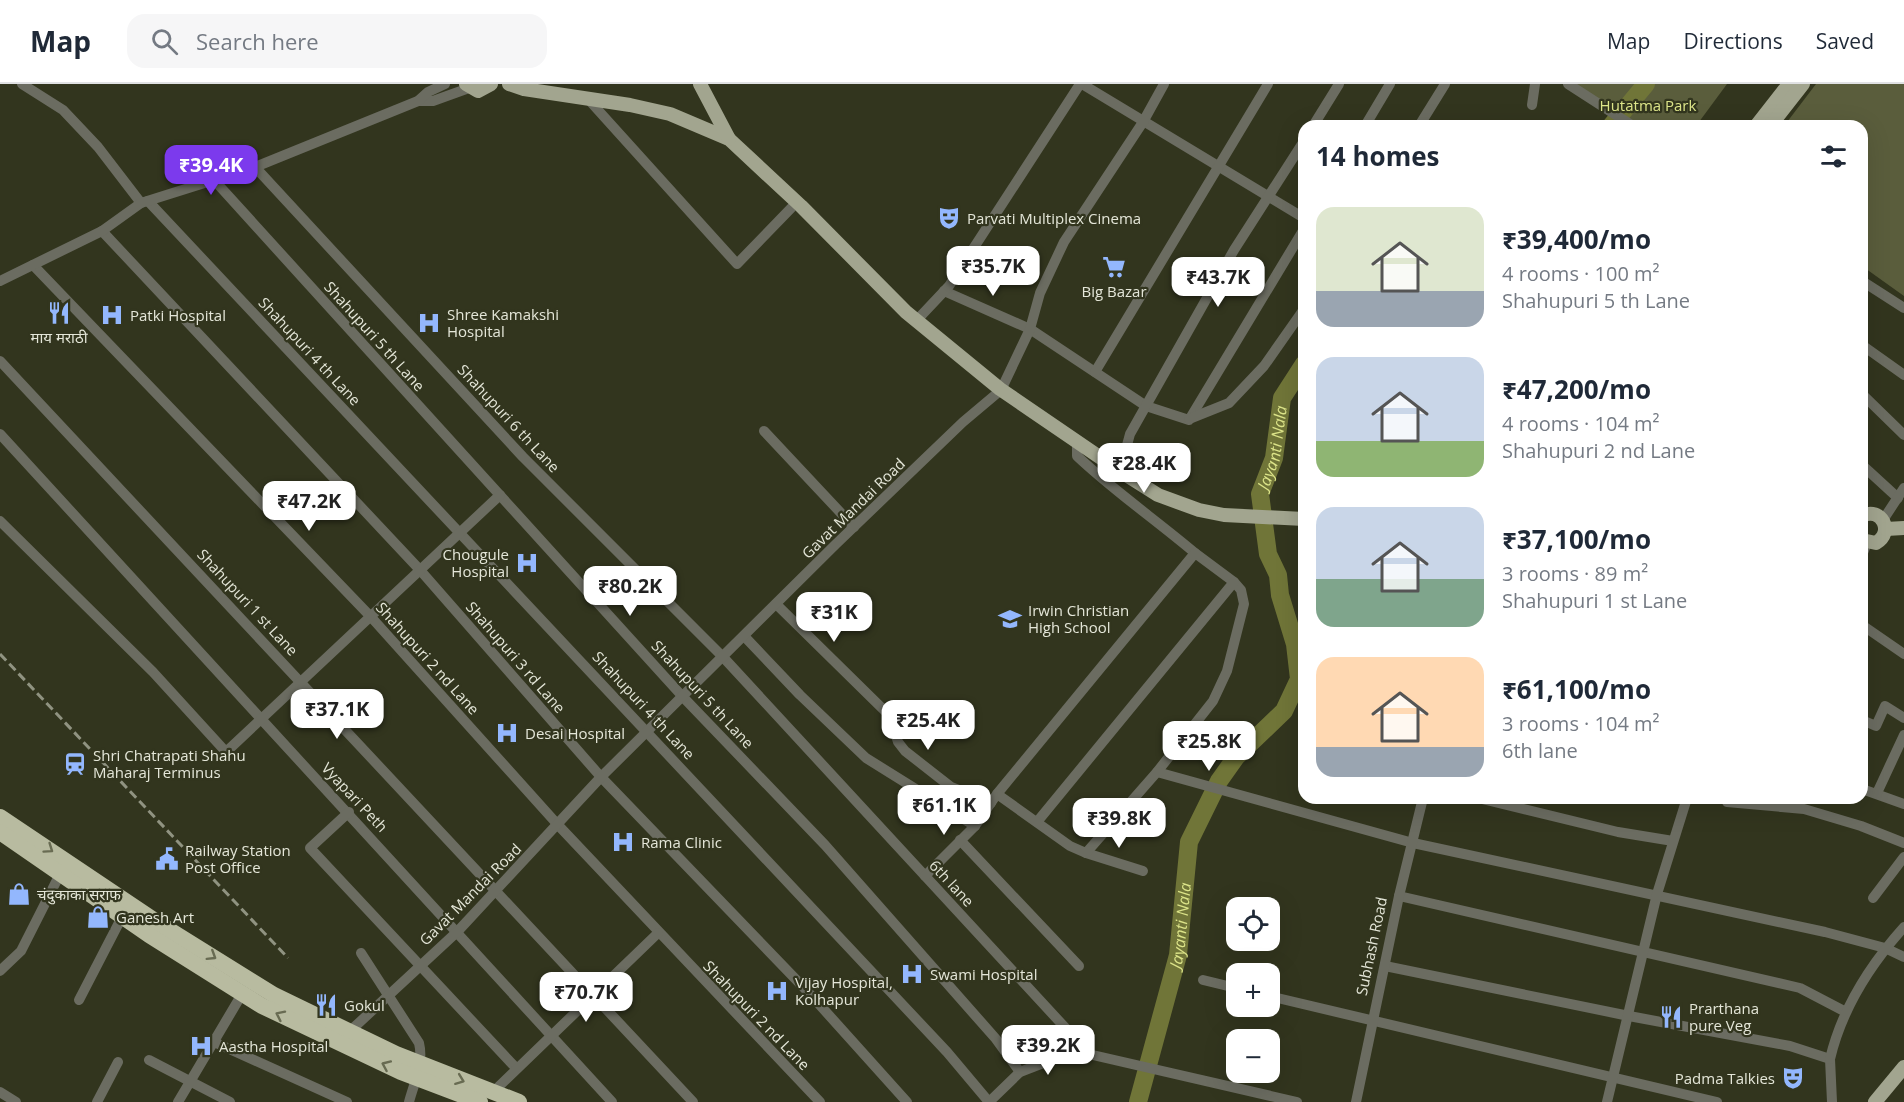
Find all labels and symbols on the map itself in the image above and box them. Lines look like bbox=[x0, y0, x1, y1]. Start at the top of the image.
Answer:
park label: Hutatma Park bbox=[1600, 95, 1697, 115]
pin: ₹39.4K bbox=[162, 145, 260, 196]
theatre icon: Parvati Multiplex Cinema bbox=[936, 205, 962, 231]
place label: Parvati Multiplex Cinema bbox=[967, 208, 1141, 228]
pin: ₹35.7K bbox=[944, 246, 1042, 297]
supermarket icon: Big Bazar bbox=[1101, 254, 1127, 280]
pin: ₹43.7K bbox=[1169, 257, 1267, 308]
street label: Shahupuri 5 th Lane bbox=[320, 277, 430, 395]
place label: Big Bazar bbox=[1081, 281, 1147, 301]
street label: Shahupuri 4 th Lane bbox=[255, 293, 365, 409]
restaurant icon: माय मराठी bbox=[46, 300, 72, 326]
hospital icon: Patki Hospital bbox=[99, 302, 125, 328]
place label: Shree Kamakshi Hospital bbox=[447, 304, 559, 341]
place label: Patki Hospital bbox=[130, 305, 226, 325]
hospital icon: Shree Kamakshi Hospital bbox=[416, 310, 442, 336]
place label: माय मराठी bbox=[30, 327, 89, 347]
street label: Shahupuri 6 th Lane bbox=[454, 360, 564, 476]
water label: Jayanti Nala bbox=[1251, 404, 1292, 496]
pin: ₹28.4K bbox=[1095, 443, 1193, 494]
street label: Gavat Mandai Road bbox=[797, 453, 909, 563]
pin: ₹47.2K bbox=[260, 481, 358, 532]
street label: Shahupuri 1 st Lane bbox=[193, 544, 303, 660]
place label: Chougule Hospital bbox=[443, 544, 509, 581]
hospital icon: Chougule Hospital bbox=[514, 550, 540, 576]
pin: ₹80.2K bbox=[581, 566, 679, 617]
pin: ₹31K bbox=[798, 592, 870, 643]
street label: Shahupuri 2 nd Lane bbox=[372, 597, 484, 719]
street label: Shahupuri 3 rd Lane bbox=[462, 597, 570, 717]
place label: Irwin Christian High School bbox=[1028, 600, 1129, 637]
school or university icon: Irwin Christian High School bbox=[997, 606, 1023, 632]
street label: Shahupuri 5 th Lane bbox=[648, 636, 758, 752]
street label: Shahupuri 4 th Lane bbox=[589, 647, 699, 763]
pin: ₹37.1K bbox=[288, 689, 386, 740]
pin: ₹25.4K bbox=[879, 700, 977, 751]
hospital icon: Desai Hospital bbox=[494, 720, 520, 746]
pin: ₹25.8K bbox=[1160, 721, 1258, 772]
place label: Desai Hospital bbox=[525, 723, 625, 743]
place label: Shri Chatrapati Shahu Maharaj Terminus bbox=[93, 745, 246, 782]
station icon: Shri Chatrapati Shahu Maharaj Terminus bbox=[62, 751, 88, 777]
street label: Vyapari Peth bbox=[318, 758, 392, 836]
pin: ₹61.1K bbox=[895, 785, 993, 836]
pin: ₹39.8K bbox=[1070, 798, 1168, 849]
hospital icon: Rama Clinic bbox=[610, 829, 636, 855]
place label: Rama Clinic bbox=[641, 832, 722, 852]
street label: Gavat Mandai Road bbox=[415, 839, 525, 949]
place label: Railway Station Post Office bbox=[185, 840, 291, 877]
one-way arrow bbox=[42, 842, 53, 853]
public building icon: Railway Station Post Office bbox=[154, 846, 180, 872]
street label: 6th lane bbox=[925, 855, 979, 911]
shop icon: चंदुकाका सराफ bbox=[6, 881, 32, 907]
water label: Jayanti Nala bbox=[1163, 882, 1196, 974]
place label: चंदुकाका सराफ bbox=[37, 884, 121, 905]
street label: Subhash Road bbox=[1351, 895, 1391, 997]
shop icon: Ganesh Art bbox=[85, 904, 111, 930]
place label: Ganesh Art bbox=[116, 907, 194, 927]
one-way arrow bbox=[206, 949, 216, 961]
street label: Shahupuri 2 nd Lane bbox=[699, 956, 815, 1074]
hospital icon: Swami Hospital bbox=[899, 961, 925, 987]
place label: Swami Hospital bbox=[930, 964, 1037, 984]
pin: ₹70.7K bbox=[537, 972, 635, 1023]
place label: Vijay Hospital, Kolhapur bbox=[795, 972, 893, 1009]
hospital icon: Vijay Hospital, Kolhapur bbox=[764, 978, 790, 1004]
restaurant icon: Gokul bbox=[313, 992, 339, 1018]
place label: Gokul bbox=[344, 995, 385, 1015]
place label: Prarthana pure Veg bbox=[1689, 998, 1759, 1035]
restaurant icon: Prarthana pure Veg bbox=[1658, 1004, 1684, 1030]
one-way arrow bbox=[275, 1010, 286, 1022]
pin: ₹39.2K bbox=[999, 1025, 1097, 1076]
hospital icon: Aastha Hospital bbox=[188, 1033, 214, 1059]
place label: Aastha Hospital bbox=[219, 1036, 328, 1056]
one-way arrow bbox=[382, 1060, 393, 1072]
theatre icon: Padma Talkies bbox=[1780, 1065, 1806, 1091]
place label: Padma Talkies bbox=[1675, 1068, 1775, 1088]
one-way arrow bbox=[454, 1073, 465, 1086]

